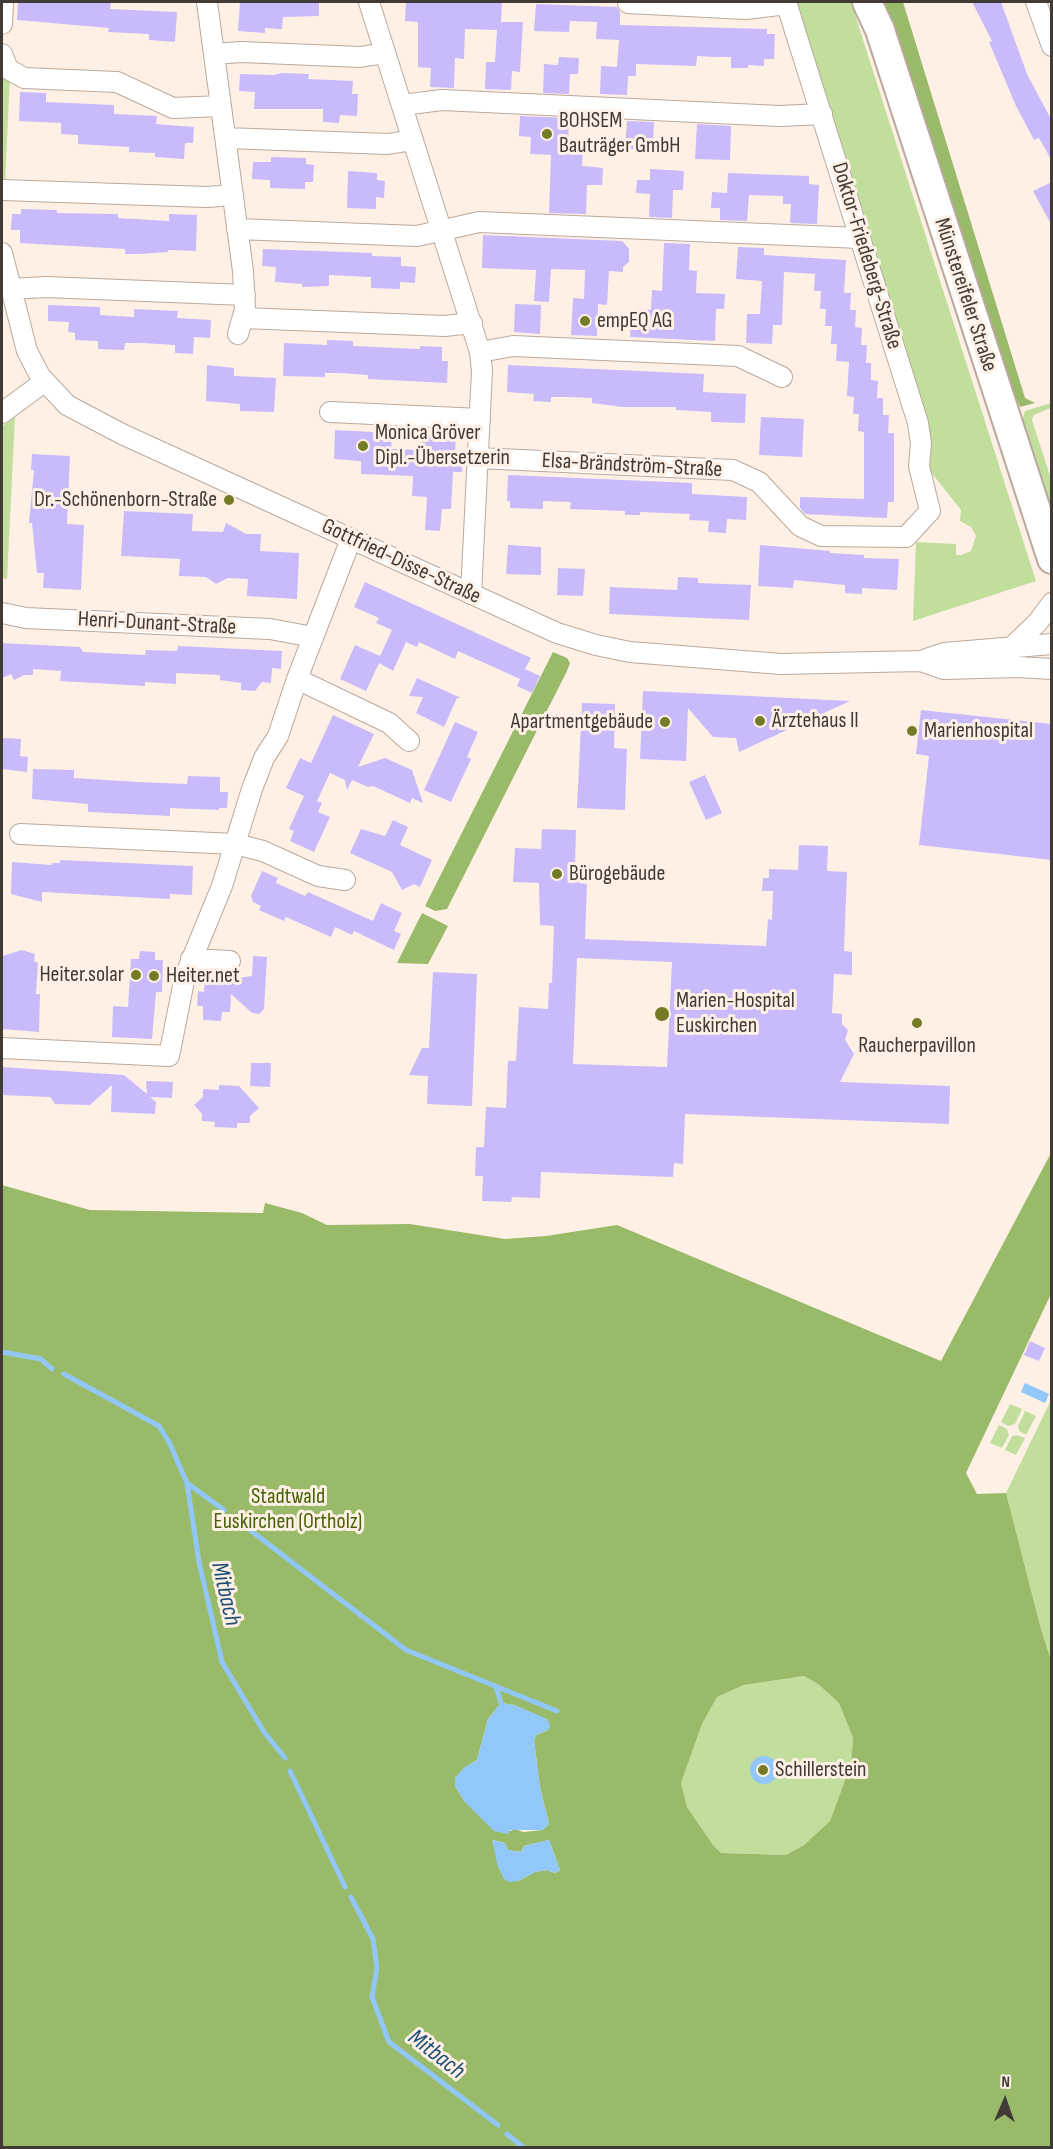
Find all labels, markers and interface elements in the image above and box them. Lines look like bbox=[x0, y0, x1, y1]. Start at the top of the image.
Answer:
place label: BOHSEM Bauträger GmbH bbox=[559, 108, 680, 160]
marker: BOHSEM Bauträger GmbH bbox=[540, 127, 554, 141]
street label: Doktor-Friedeberg-Straße bbox=[825, 160, 907, 352]
street label: Münstereifeler Straße bbox=[928, 215, 1002, 375]
place label: empEQ AG bbox=[597, 308, 672, 334]
marker: empEQ AG bbox=[578, 314, 592, 328]
place label: Monica Gröver Dipl.-Übersetzerin bbox=[375, 420, 510, 472]
marker: Monica Gröver Dipl.-Übersetzerin bbox=[356, 439, 370, 453]
street label: Elsa-Brändström-Straße bbox=[541, 448, 723, 484]
place label: Dr.-Schönenborn-Straße bbox=[34, 487, 217, 513]
marker: Dr.-Schönenborn-Straße bbox=[222, 493, 236, 507]
street label: Gottfried-Disse-Straße bbox=[317, 514, 485, 610]
street label: Henri-Dunant-Straße bbox=[77, 607, 237, 641]
place label: Ärztehaus II bbox=[772, 708, 859, 734]
place label: Apartmentgebäude bbox=[511, 709, 653, 735]
marker: Ärztehaus II bbox=[753, 714, 767, 728]
marker: Apartmentgebäude bbox=[658, 715, 672, 729]
place label: Marienhospital bbox=[924, 718, 1033, 744]
marker: Marienhospital bbox=[905, 724, 919, 738]
place label: Bürogebäude bbox=[569, 861, 665, 887]
marker: Bürogebäude bbox=[550, 867, 564, 881]
place label: Heiter.solar bbox=[39, 962, 124, 988]
place label: Heiter.net bbox=[166, 963, 240, 989]
marker: Heiter.solar bbox=[129, 968, 143, 982]
marker: Heiter.net bbox=[147, 969, 161, 983]
place label: Marien-Hospital Euskirchen bbox=[676, 988, 795, 1040]
marker: Marien-Hospital Euskirchen bbox=[653, 1005, 671, 1023]
marker: Raucherpavillon bbox=[910, 1016, 924, 1030]
place label: Raucherpavillon bbox=[858, 1033, 976, 1059]
park label: Stadtwald Euskirchen (Ortholz) bbox=[214, 1484, 362, 1536]
water label: Mitbach bbox=[204, 1559, 246, 1629]
place label: Schillerstein bbox=[775, 1757, 867, 1783]
marker: Schillerstein bbox=[756, 1763, 770, 1777]
water label: Mitbach bbox=[402, 2024, 470, 2086]
north arrow bbox=[975, 2071, 1035, 2131]
text: N bbox=[1001, 2073, 1010, 2092]

